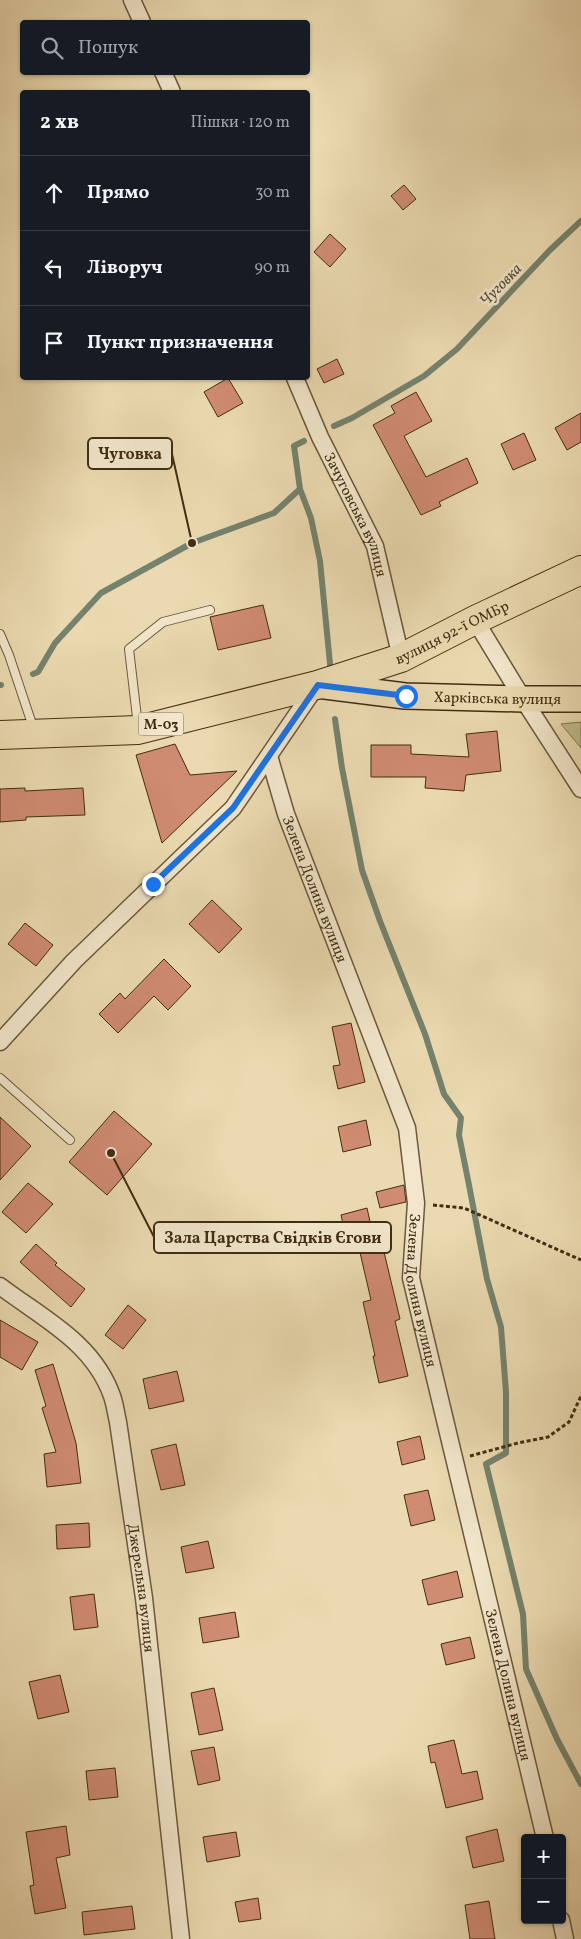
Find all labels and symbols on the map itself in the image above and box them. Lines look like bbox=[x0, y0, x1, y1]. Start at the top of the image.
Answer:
water label: Чуговка bbox=[475, 259, 528, 312]
callout: Чуговка bbox=[88, 438, 172, 469]
text: Чуговка bbox=[98, 444, 162, 466]
street label: Зачуговська вулиця bbox=[318, 449, 391, 579]
street label: вулиця 92-ї ОМБр bbox=[393, 596, 513, 671]
route start bbox=[395, 685, 418, 708]
street label: Харківська вулиця bbox=[433, 688, 561, 711]
road number: М-03 bbox=[138, 712, 184, 736]
street label: Зелена Долина вулиця bbox=[276, 813, 351, 966]
route end bbox=[142, 873, 165, 896]
street label: Зелена Долина вулиця bbox=[399, 1213, 441, 1370]
callout: Зала Царства Свідків Єгови bbox=[154, 1222, 391, 1253]
text: Зала Царства Свідків Єгови bbox=[164, 1228, 382, 1250]
street label: Джерельна вулиця bbox=[121, 1522, 159, 1654]
street label: Зелена Долина вулиця bbox=[479, 1607, 535, 1764]

